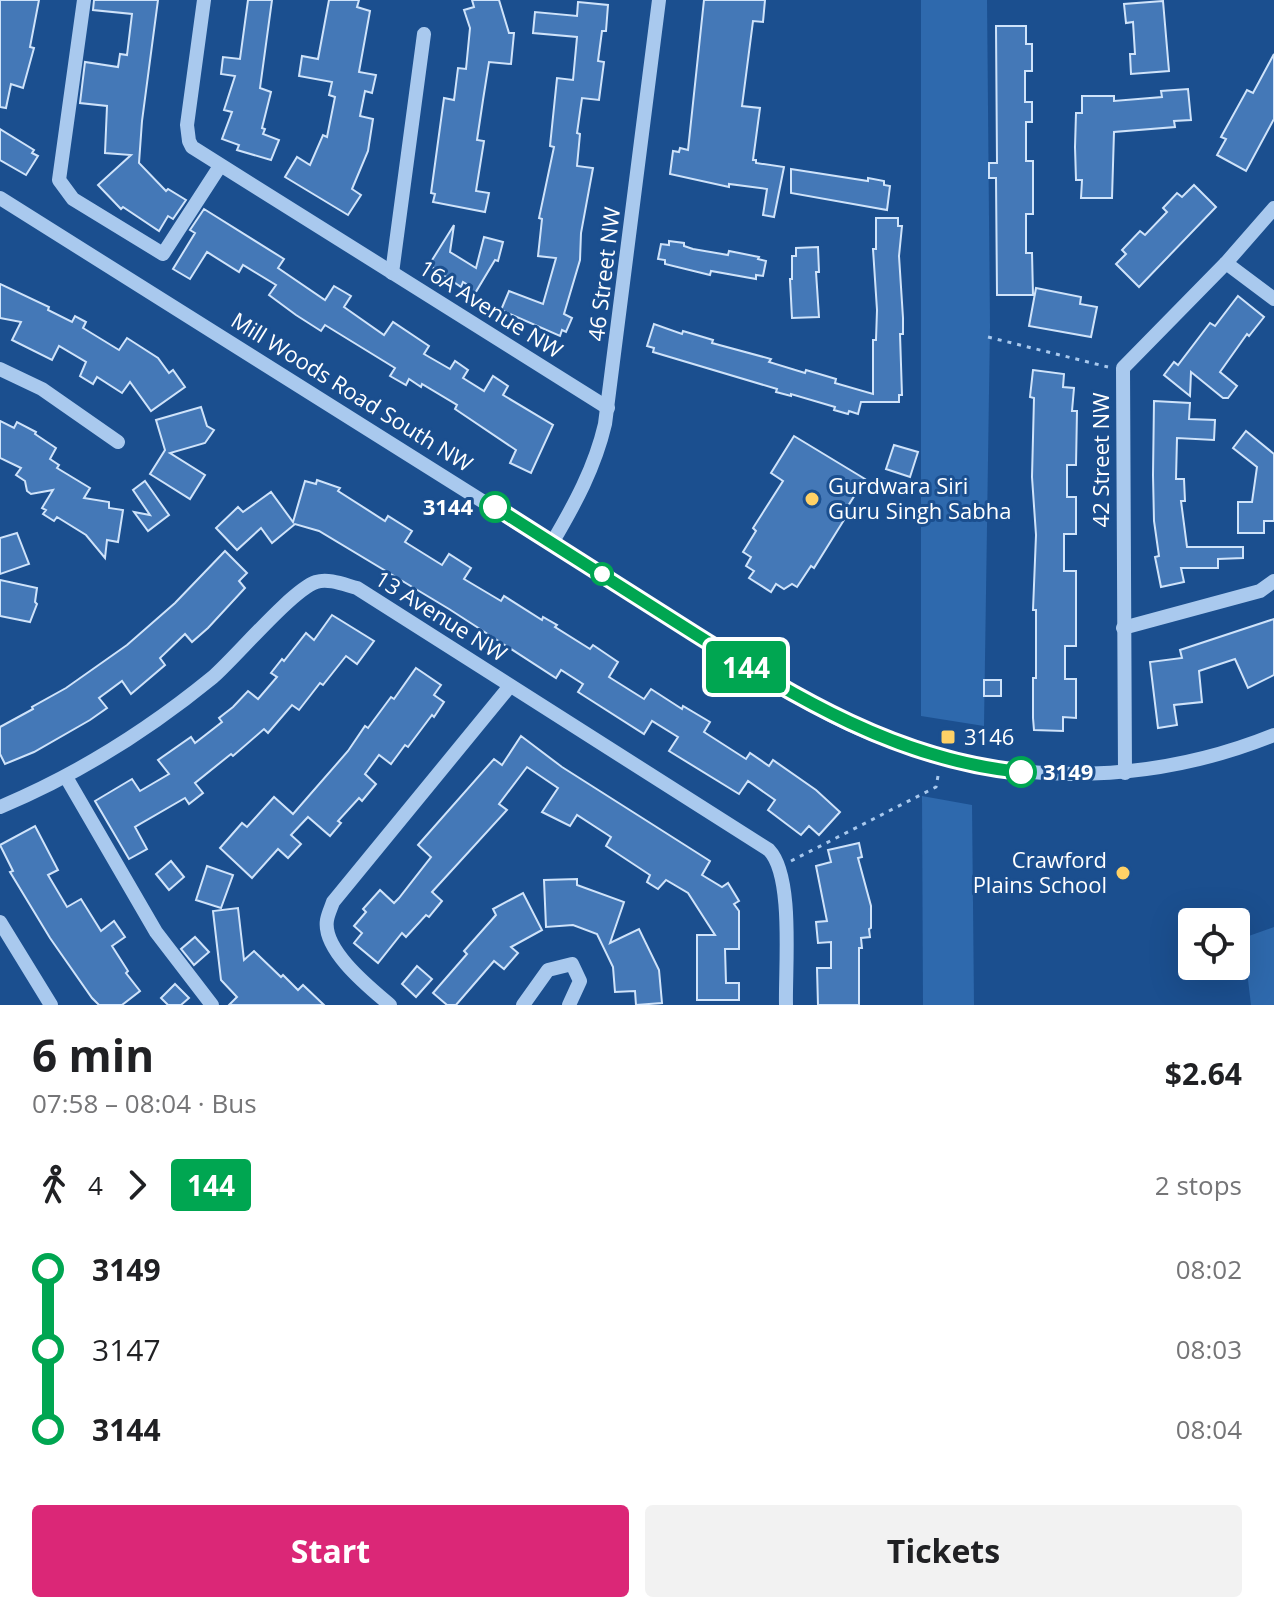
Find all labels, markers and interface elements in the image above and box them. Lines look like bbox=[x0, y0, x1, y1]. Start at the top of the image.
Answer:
street label: 46 Street NW bbox=[580, 205, 626, 343]
street label: 16A Avenue NW bbox=[414, 252, 569, 364]
street label: Mill Woods Road South NW bbox=[226, 304, 479, 478]
street label: 42 Street NW bbox=[1085, 393, 1115, 527]
place label: Gurdwara Siri Guru Singh Sabha bbox=[828, 470, 1011, 525]
marker: Gurdwara Siri Guru Singh Sabha bbox=[803, 490, 821, 508]
place label: 3144 bbox=[423, 491, 473, 521]
marker: 3144 bbox=[480, 492, 510, 522]
street label: 13 Avenue NW bbox=[370, 563, 513, 668]
unlabelled marker bbox=[591, 563, 613, 585]
line badge: 144 bbox=[700, 641, 792, 693]
text: 144 bbox=[722, 648, 770, 686]
place label: 3146 bbox=[964, 721, 1014, 751]
marker: 3146 bbox=[939, 728, 957, 746]
place label: 3149 bbox=[1043, 756, 1093, 786]
marker: 3149 bbox=[1006, 757, 1036, 787]
place label: Crawford Plains School bbox=[973, 844, 1107, 899]
marker: Crawford Plains School bbox=[1114, 864, 1132, 882]
map controls bbox=[1178, 908, 1250, 980]
button: locate bbox=[1178, 908, 1250, 980]
text: 6 min bbox=[32, 1025, 154, 1085]
text: $2.64 bbox=[1165, 1053, 1242, 1094]
text: 07:58 – 08:04 · Bus bbox=[32, 1085, 257, 1121]
icon: walk bbox=[32, 1163, 76, 1207]
icon: forward bbox=[115, 1163, 159, 1207]
text: 144 bbox=[187, 1166, 235, 1204]
text: 4 bbox=[88, 1167, 103, 1203]
text: 2 stops bbox=[1155, 1167, 1242, 1203]
text: 3149 bbox=[92, 1249, 161, 1290]
text: 08:02 bbox=[1176, 1251, 1242, 1287]
text: 3147 bbox=[92, 1329, 161, 1370]
text: 08:03 bbox=[1176, 1331, 1242, 1367]
text: 3144 bbox=[92, 1409, 161, 1450]
text: 08:04 bbox=[1176, 1411, 1242, 1447]
button: Start bbox=[32, 1505, 629, 1597]
button: Tickets bbox=[645, 1505, 1242, 1597]

